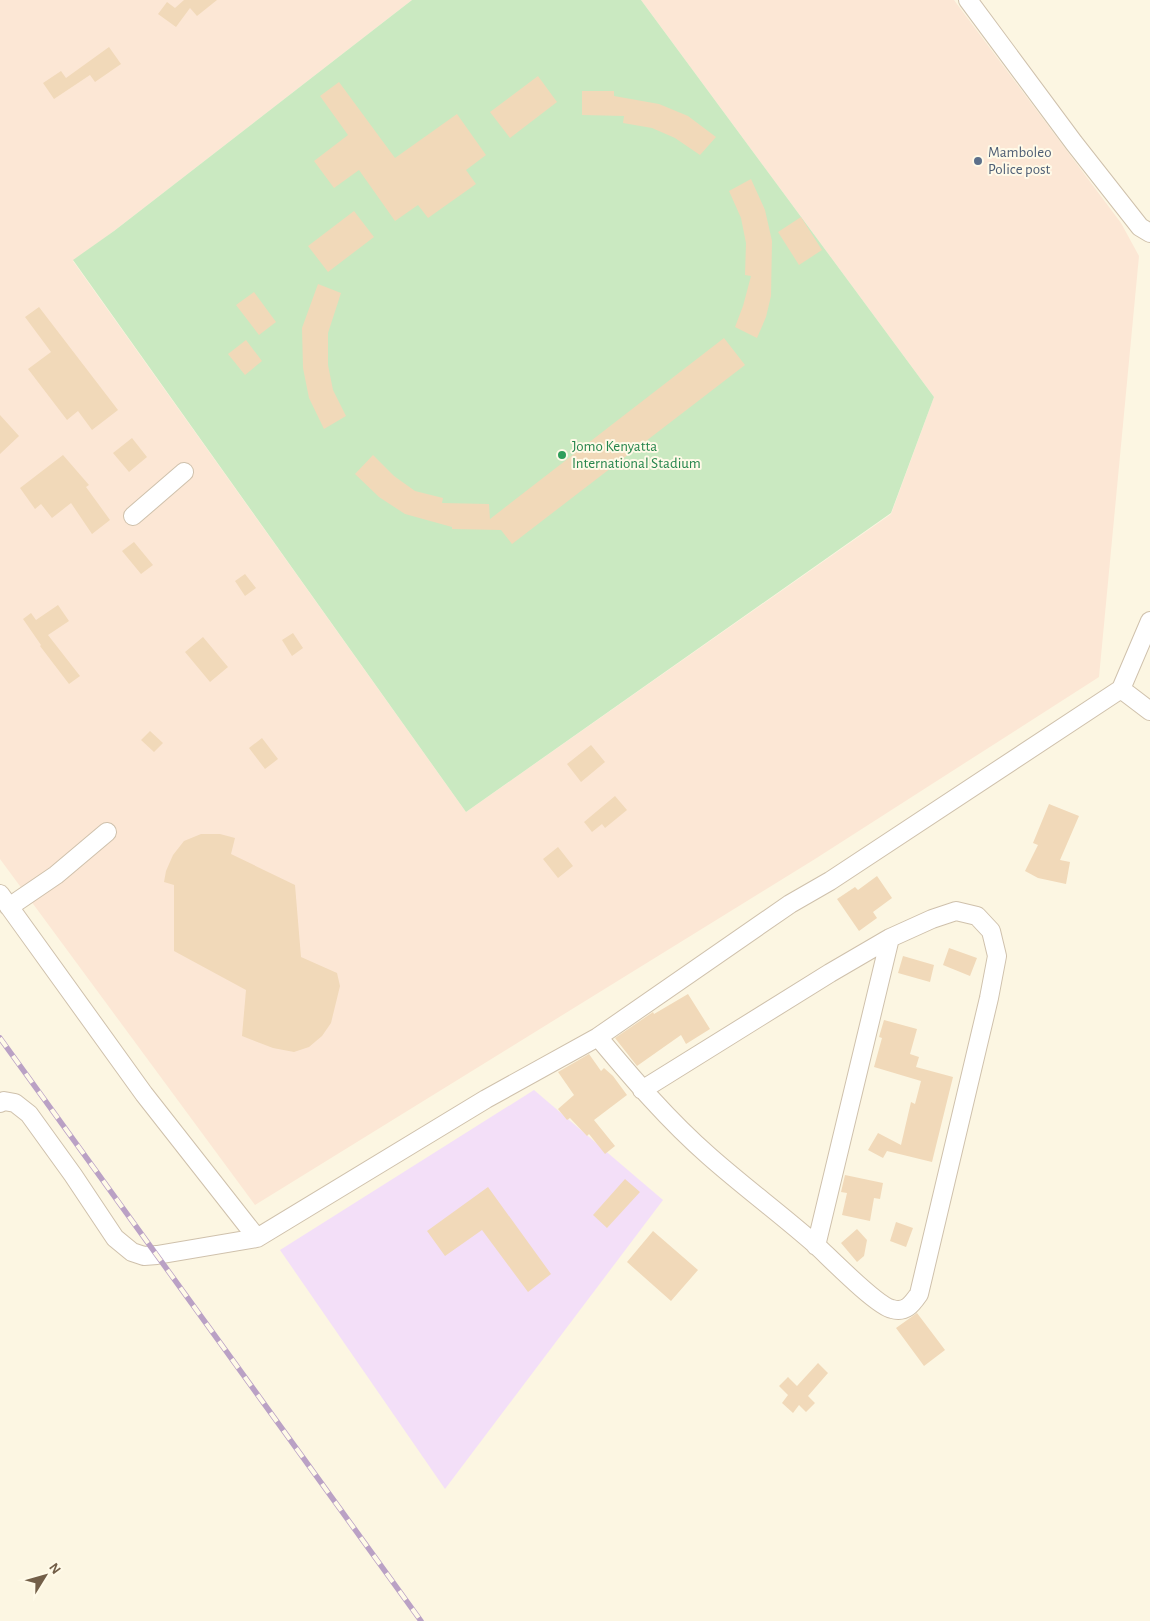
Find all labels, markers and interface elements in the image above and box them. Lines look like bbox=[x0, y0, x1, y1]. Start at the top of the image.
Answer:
place label: Mamboleo Police post bbox=[988, 145, 1052, 177]
marker: Mamboleo Police post bbox=[972, 155, 984, 167]
place label: Jomo Kenyatta International Stadium bbox=[572, 439, 701, 471]
marker: Jomo Kenyatta International Stadium bbox=[556, 449, 568, 461]
north arrow bbox=[20, 1551, 70, 1601]
text: N bbox=[46, 1561, 63, 1577]

